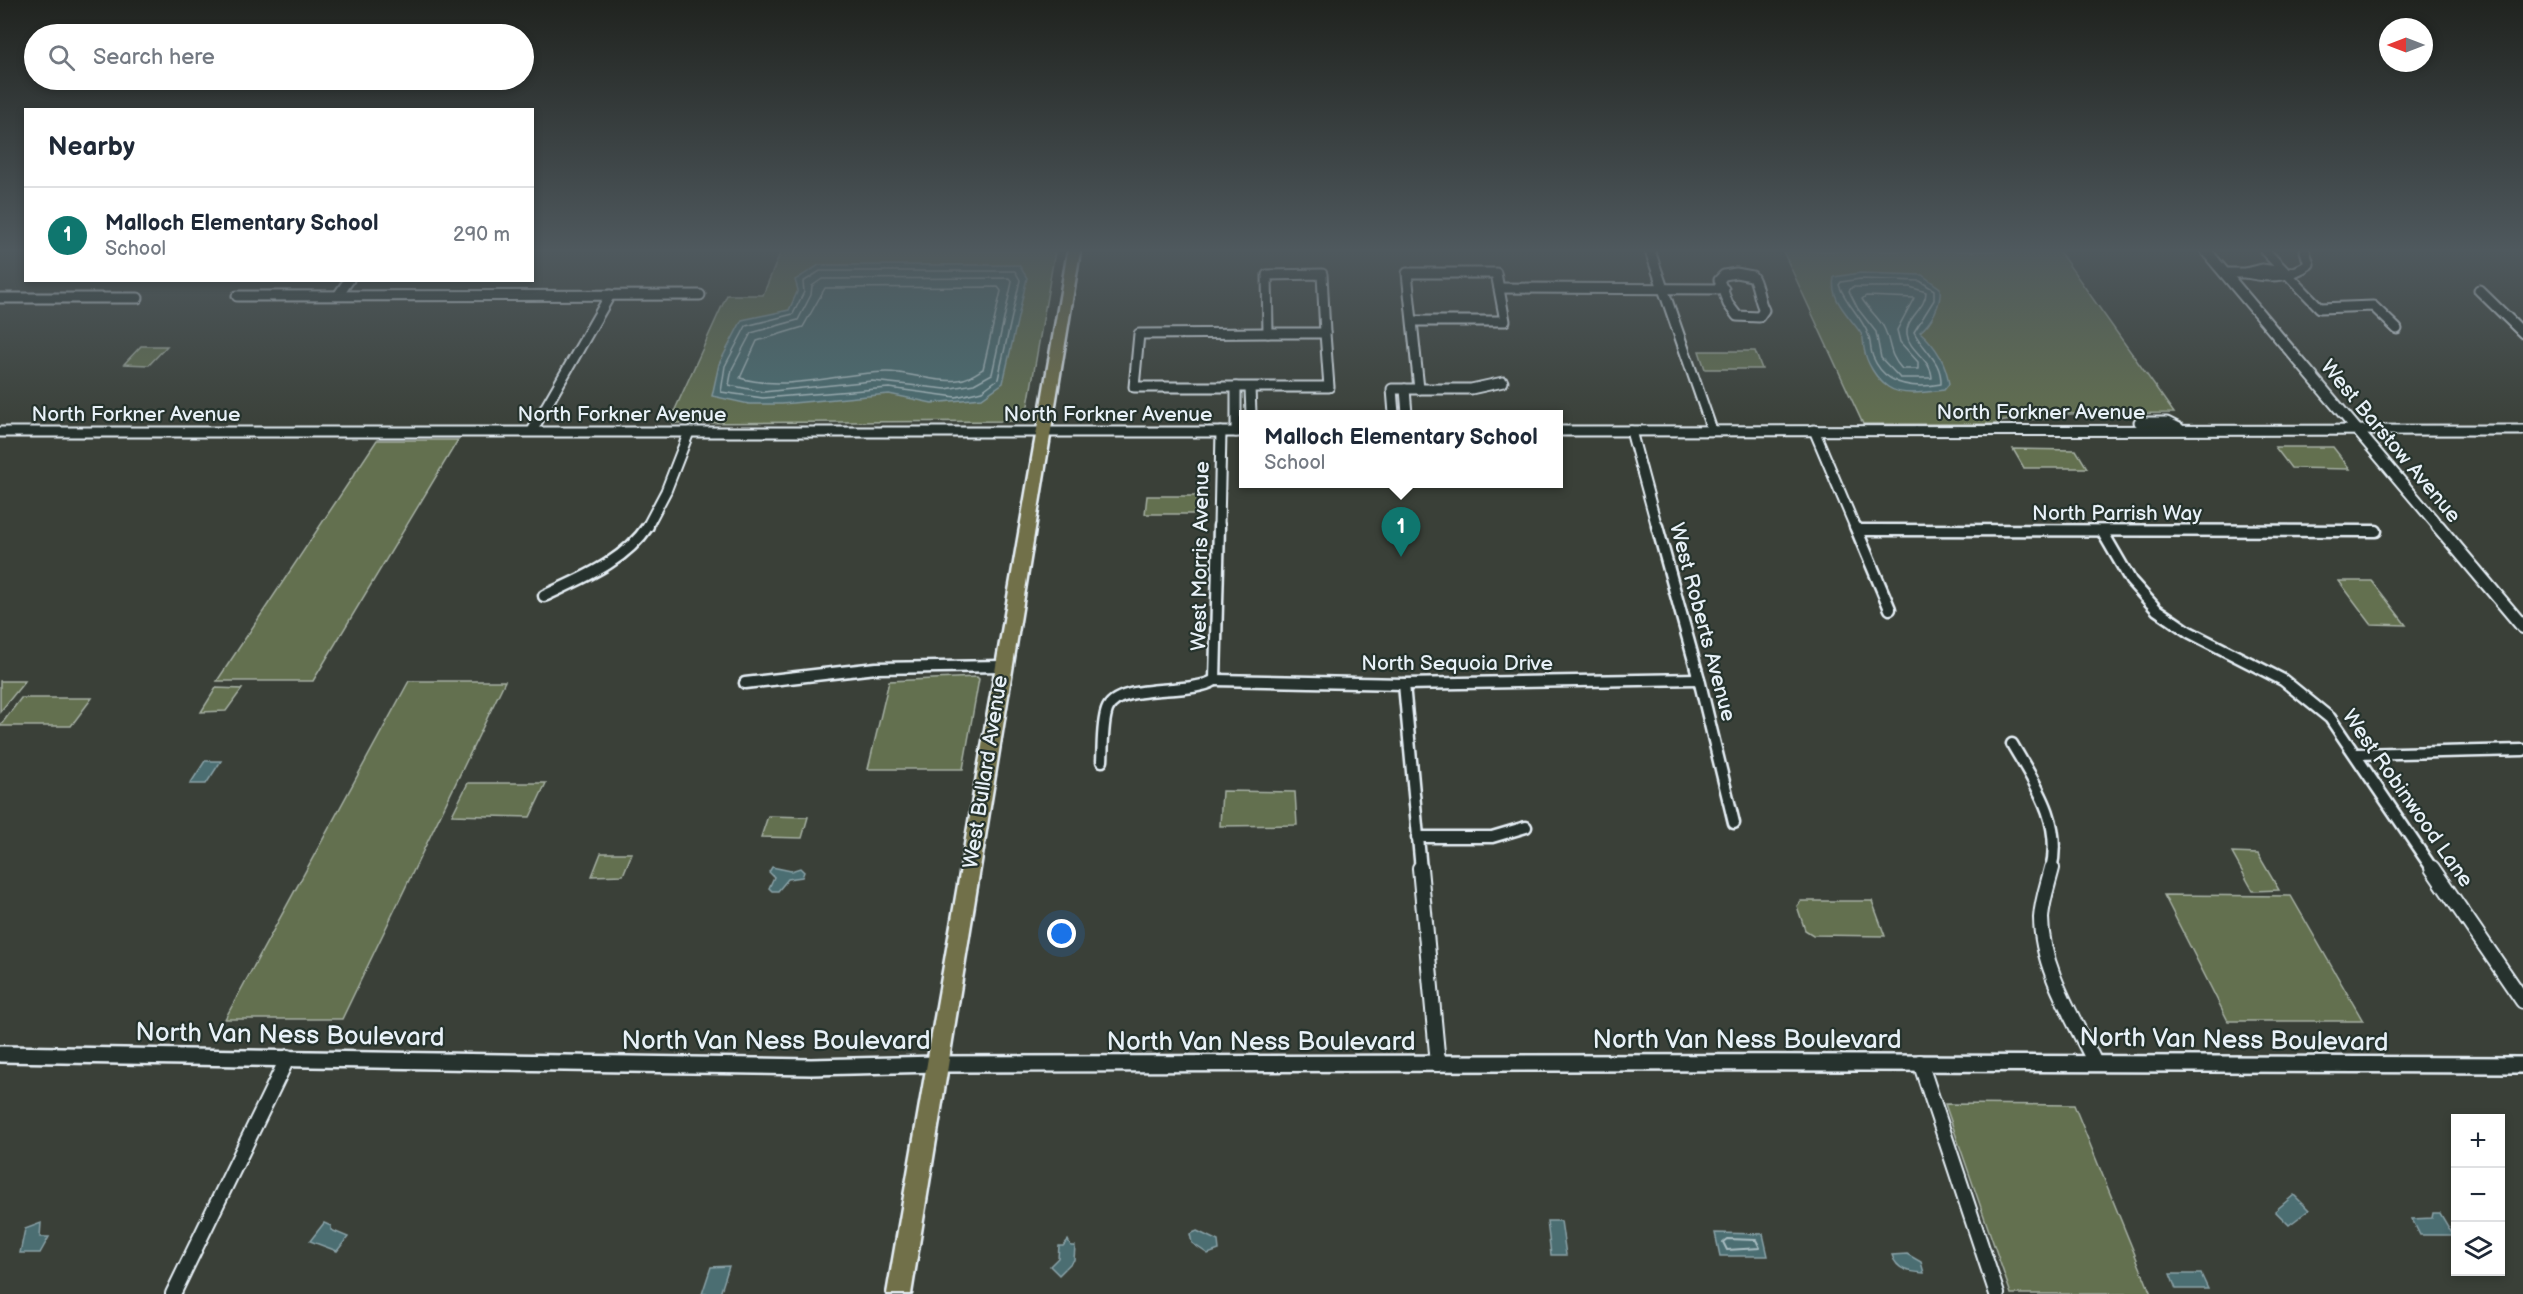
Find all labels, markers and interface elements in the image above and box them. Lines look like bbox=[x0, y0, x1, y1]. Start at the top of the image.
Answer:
north arrow bbox=[2379, 18, 2433, 72]
search box bbox=[24, 24, 534, 90]
icon: search bbox=[45, 41, 78, 74]
text: Search here bbox=[93, 44, 215, 71]
text: Nearby bbox=[48, 132, 135, 163]
text: Malloch Elementary School bbox=[105, 210, 379, 237]
text: 1 bbox=[63, 223, 72, 247]
text: 290 m bbox=[453, 223, 510, 247]
text: School bbox=[105, 237, 166, 261]
street label: West Barstow Avenue bbox=[2315, 355, 2466, 528]
street label: North Forkner Avenue bbox=[1937, 400, 2145, 425]
street label: North Forkner Avenue bbox=[32, 402, 240, 427]
street label: North Forkner Avenue bbox=[518, 402, 726, 427]
street label: North Forkner Avenue bbox=[1004, 402, 1212, 427]
popup bbox=[1239, 410, 1563, 488]
text: Malloch Elementary School bbox=[1264, 424, 1538, 451]
text: School bbox=[1264, 451, 1325, 475]
street label: West Morris Avenue bbox=[1186, 461, 1215, 651]
street label: North Parrish Way bbox=[2032, 501, 2202, 526]
pin: 1 bbox=[1382, 508, 1420, 557]
street label: West Roberts Avenue bbox=[1664, 520, 1741, 724]
street label: North Sequoia Drive bbox=[1361, 651, 1553, 676]
street label: West Bullard Avenue bbox=[958, 674, 1013, 871]
street label: West Robinwood Lane bbox=[2337, 705, 2478, 892]
your location bbox=[1047, 919, 1076, 948]
street label: North Van Ness Boulevard bbox=[135, 1017, 445, 1054]
street label: North Van Ness Boulevard bbox=[2079, 1022, 2389, 1059]
street label: North Van Ness Boulevard bbox=[1592, 1025, 1902, 1056]
street label: North Van Ness Boulevard bbox=[621, 1026, 931, 1057]
street label: North Van Ness Boulevard bbox=[1106, 1027, 1416, 1058]
map controls bbox=[2451, 1114, 2505, 1276]
button: + bbox=[2451, 1114, 2505, 1168]
button: − bbox=[2451, 1168, 2505, 1222]
button: layers bbox=[2451, 1222, 2505, 1276]

